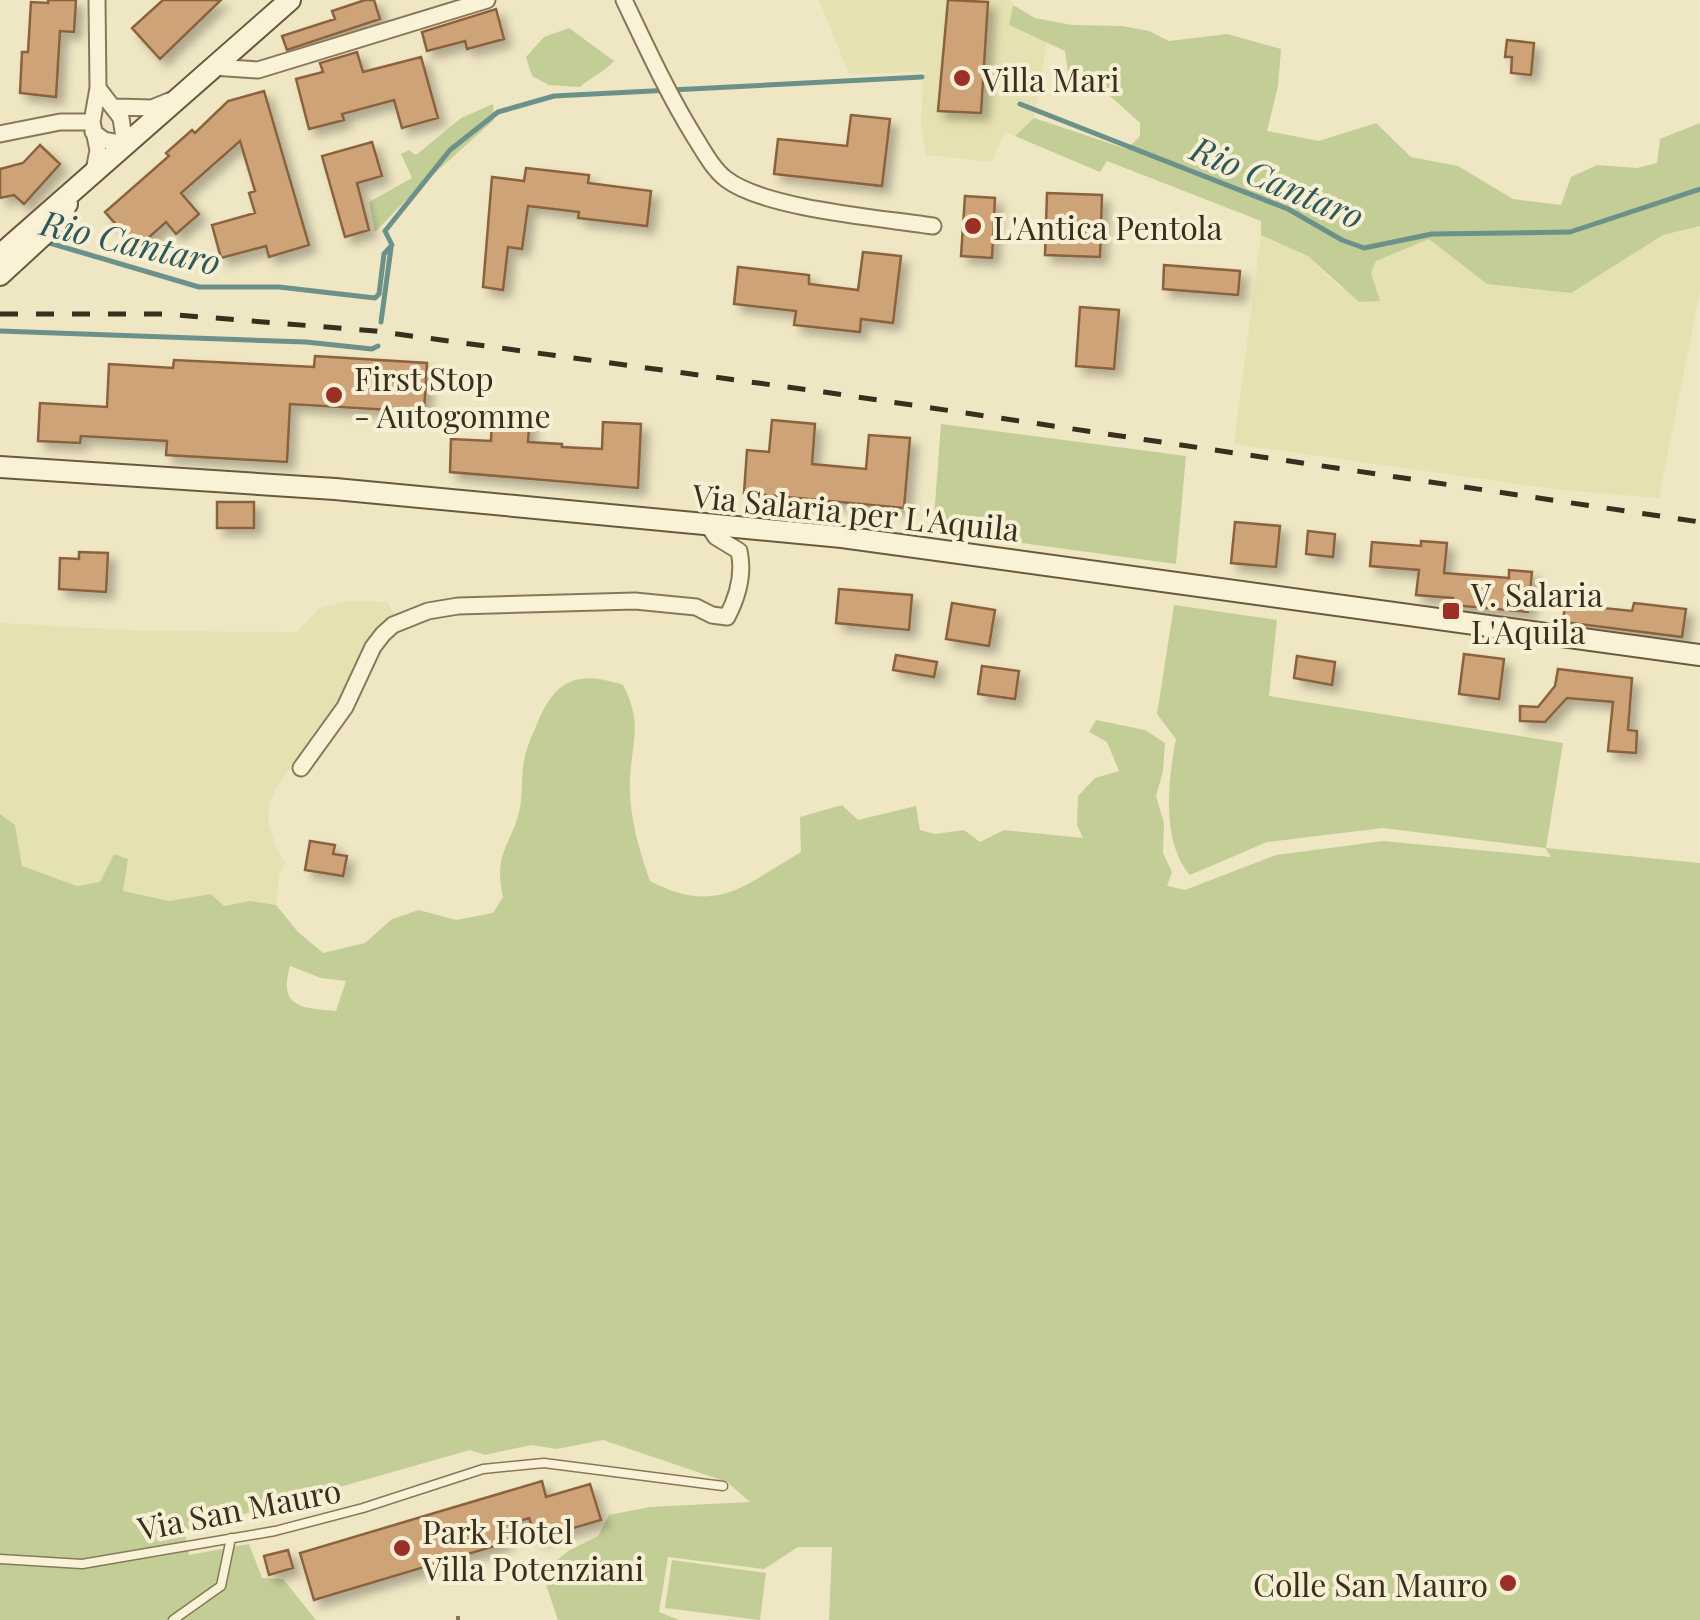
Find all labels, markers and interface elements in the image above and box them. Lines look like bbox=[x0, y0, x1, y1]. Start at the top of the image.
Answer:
place label: Villa Mari bbox=[981, 57, 1120, 100]
marker: Villa Mari bbox=[951, 67, 973, 89]
water label: Rio Cantaro bbox=[1183, 123, 1371, 238]
water label: Rio Cantaro bbox=[35, 197, 226, 284]
place label: L'Antica Pentola bbox=[993, 205, 1223, 248]
marker: L'Antica Pentola bbox=[962, 215, 984, 237]
place label: First Stop - Autogomme bbox=[354, 356, 551, 436]
marker: First Stop - Autogomme bbox=[323, 384, 345, 406]
street label: Via Salaria per L'Aquila bbox=[689, 472, 1022, 550]
place label: V. Salaria L'Aquila bbox=[1470, 572, 1603, 652]
marker: V. Salaria L'Aquila bbox=[1440, 600, 1462, 622]
street label: Via San Mauro bbox=[133, 1467, 344, 1549]
place label: Park Hotel Villa Potenziani bbox=[421, 1509, 644, 1589]
marker: Park Hotel Villa Potenziani bbox=[391, 1537, 413, 1559]
place label: Colle San Mauro bbox=[1253, 1562, 1488, 1605]
marker: Colle San Mauro bbox=[1497, 1572, 1519, 1594]

